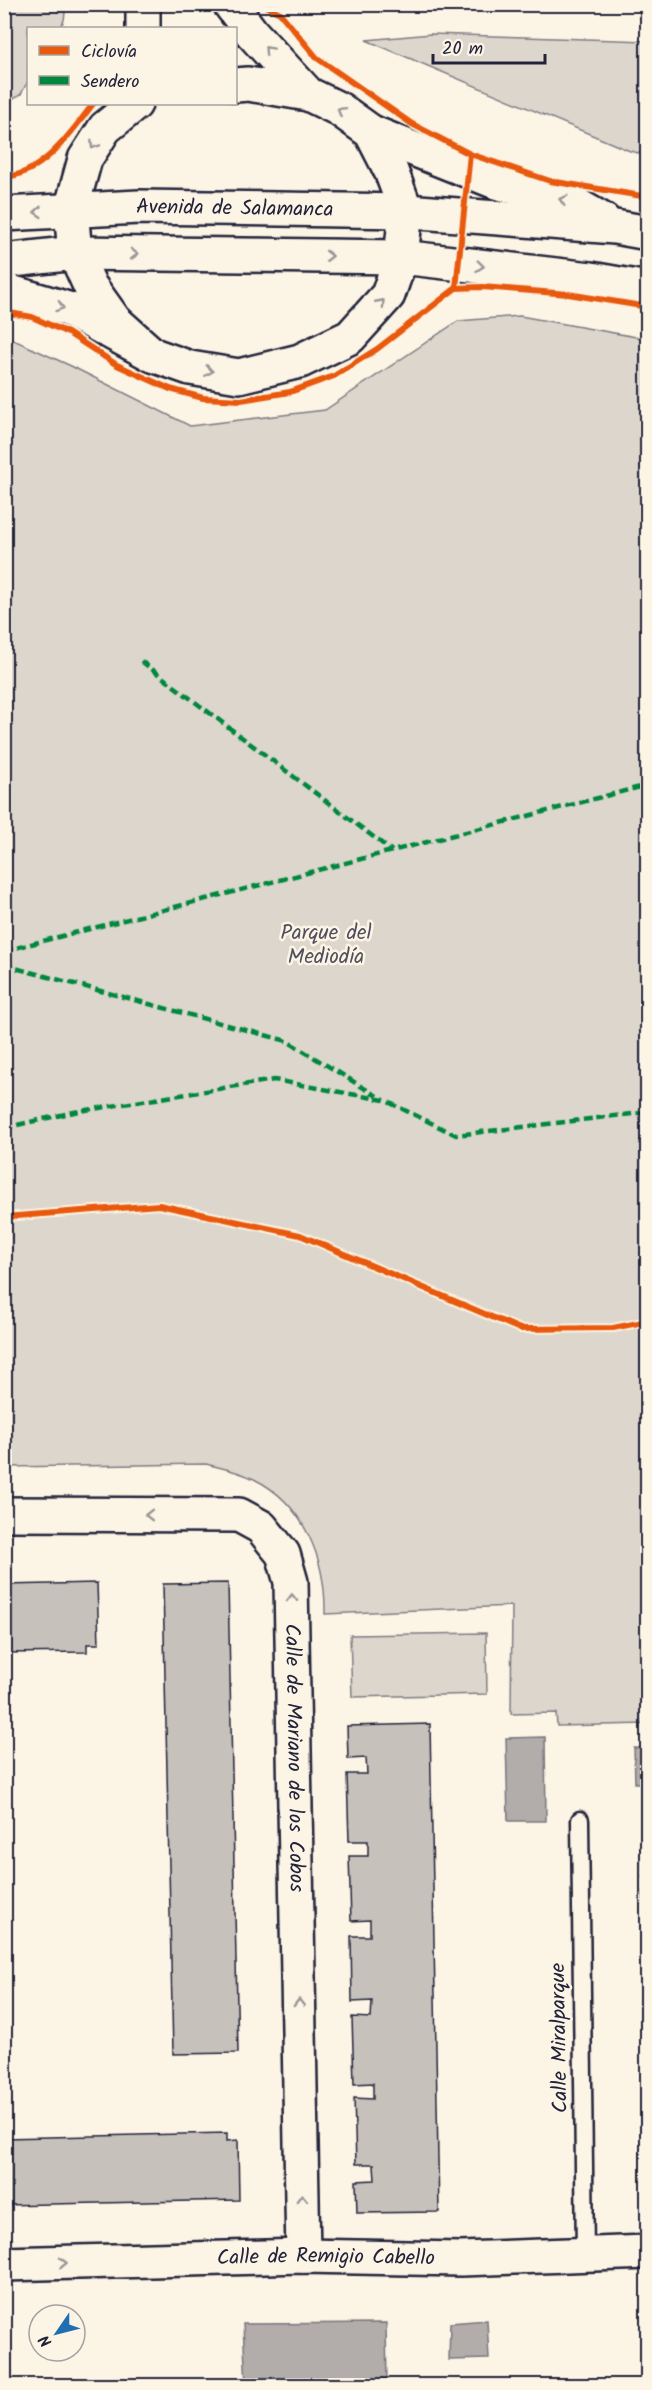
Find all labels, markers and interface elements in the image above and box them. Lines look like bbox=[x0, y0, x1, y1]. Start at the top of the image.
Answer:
legend bbox=[27, 27, 237, 105]
scale bar bbox=[433, 27, 546, 65]
text: 20 m bbox=[442, 35, 483, 64]
text: Ciclovía bbox=[81, 38, 137, 67]
one-way arrow bbox=[264, 47, 275, 57]
text: Sendero bbox=[81, 68, 139, 97]
one-way arrow bbox=[337, 106, 347, 118]
one-way arrow bbox=[90, 138, 101, 149]
street label: Avenida de Salamanca bbox=[136, 190, 334, 226]
one-way arrow bbox=[558, 195, 569, 207]
one-way arrow bbox=[33, 205, 42, 218]
one-way arrow bbox=[129, 248, 138, 260]
one-way arrow bbox=[324, 249, 333, 262]
one-way arrow bbox=[475, 259, 484, 272]
one-way arrow bbox=[374, 299, 385, 309]
one-way arrow bbox=[54, 300, 65, 313]
one-way arrow bbox=[203, 364, 213, 377]
park label: Parque del Mediodía bbox=[280, 917, 372, 974]
one-way arrow bbox=[145, 1508, 154, 1521]
one-way arrow bbox=[286, 1593, 298, 1602]
street label: Calle de Mariano de los Cobos bbox=[275, 1623, 313, 1892]
street label: Calle Miralparque bbox=[542, 1962, 578, 2114]
one-way arrow bbox=[293, 1998, 305, 2007]
one-way arrow bbox=[296, 2193, 308, 2202]
street label: Calle de Remigio Cabello bbox=[216, 2239, 435, 2275]
one-way arrow bbox=[58, 2256, 67, 2269]
north arrow bbox=[27, 2303, 87, 2363]
text: N bbox=[33, 2329, 59, 2352]

